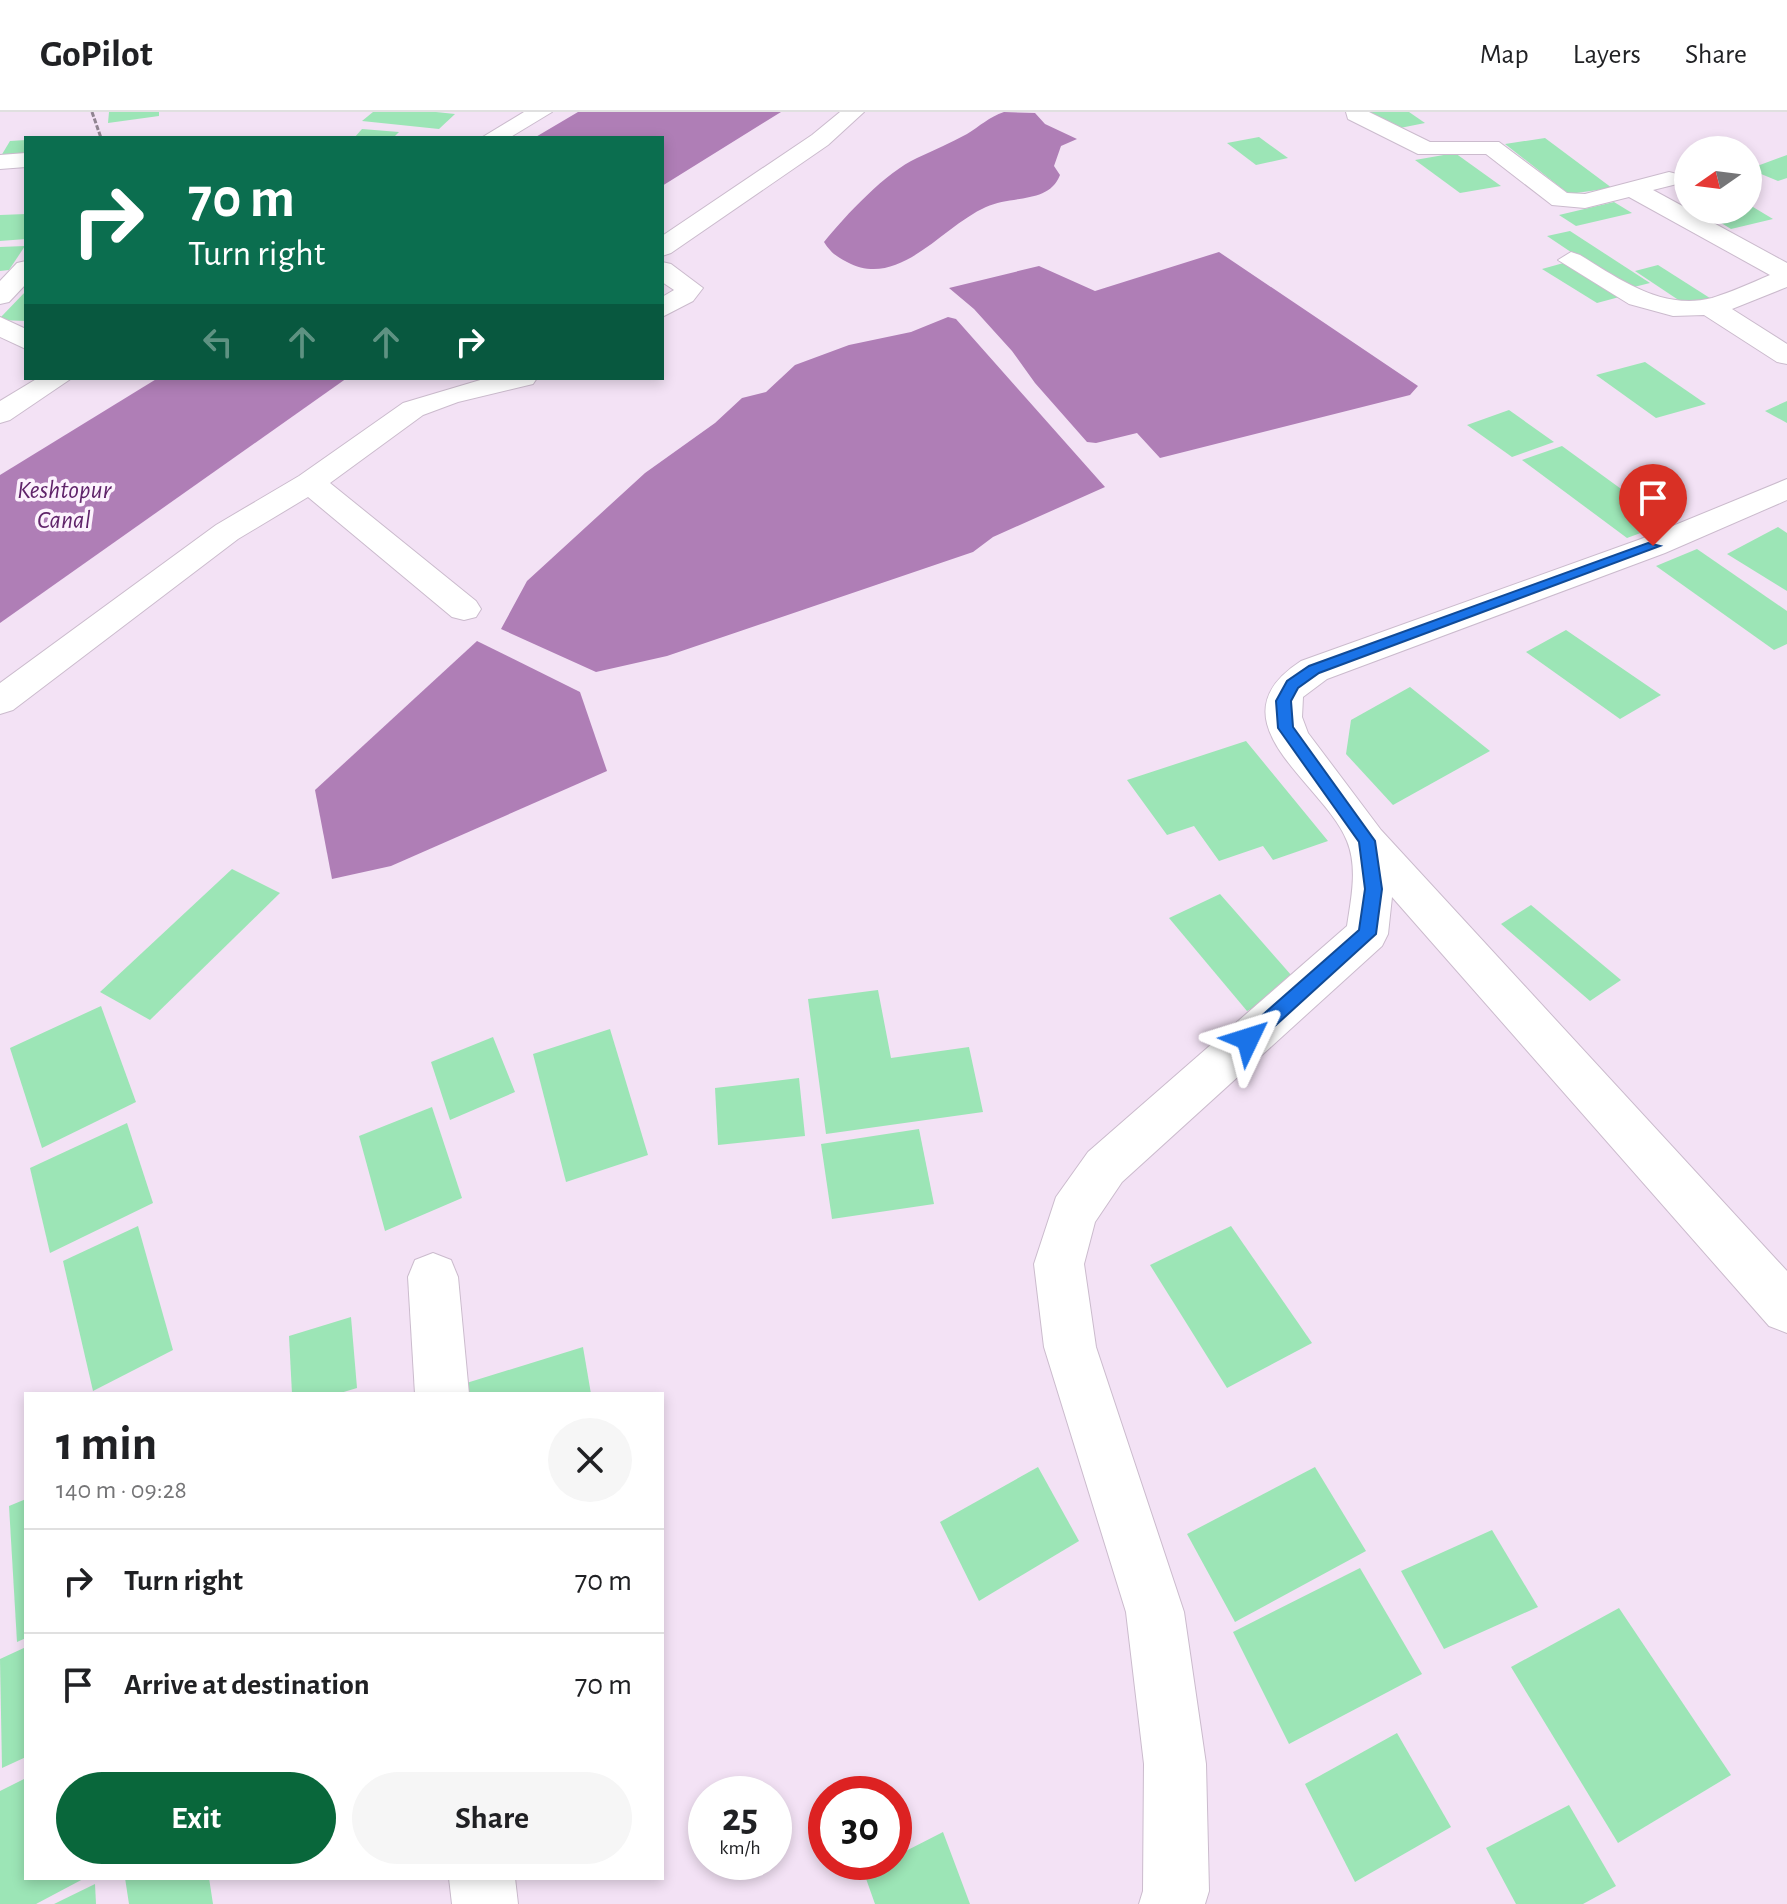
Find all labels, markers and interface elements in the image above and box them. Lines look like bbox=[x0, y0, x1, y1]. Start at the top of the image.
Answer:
text: GoPilot bbox=[40, 36, 153, 74]
text: Map bbox=[1480, 41, 1529, 69]
text: Layers bbox=[1573, 41, 1641, 69]
text: Share bbox=[1685, 41, 1747, 69]
north arrow bbox=[1674, 136, 1762, 224]
map controls bbox=[1674, 136, 1762, 224]
icon: right bbox=[56, 168, 160, 272]
text: 70 m bbox=[188, 171, 295, 227]
text: Turn right bbox=[188, 236, 325, 272]
icon: left bbox=[196, 320, 240, 364]
icon: ahead bbox=[280, 320, 324, 364]
icon: ahead bbox=[364, 320, 408, 364]
icon: right bbox=[448, 320, 492, 364]
pin bbox=[1619, 464, 1687, 546]
icon: arrive bbox=[1631, 476, 1675, 520]
water label: Keshtopur Canal bbox=[17, 477, 113, 533]
position arrow bbox=[1206, 997, 1290, 1081]
button: close bbox=[548, 1418, 632, 1502]
text: 1 min bbox=[56, 1421, 157, 1469]
text: 140 m · 09:28 bbox=[56, 1477, 187, 1503]
icon: right bbox=[56, 1559, 100, 1603]
text: Turn right bbox=[124, 1566, 243, 1596]
text: 70 m bbox=[575, 1566, 632, 1596]
icon: arrive bbox=[56, 1663, 100, 1707]
text: Arrive at destination bbox=[124, 1670, 370, 1700]
text: 70 m bbox=[575, 1670, 632, 1700]
button: Exit bbox=[56, 1772, 336, 1864]
button: Share bbox=[352, 1772, 632, 1864]
speed limit sign: 30 bbox=[808, 1776, 912, 1880]
text: 25 bbox=[722, 1798, 758, 1838]
text: km/h bbox=[719, 1838, 761, 1858]

